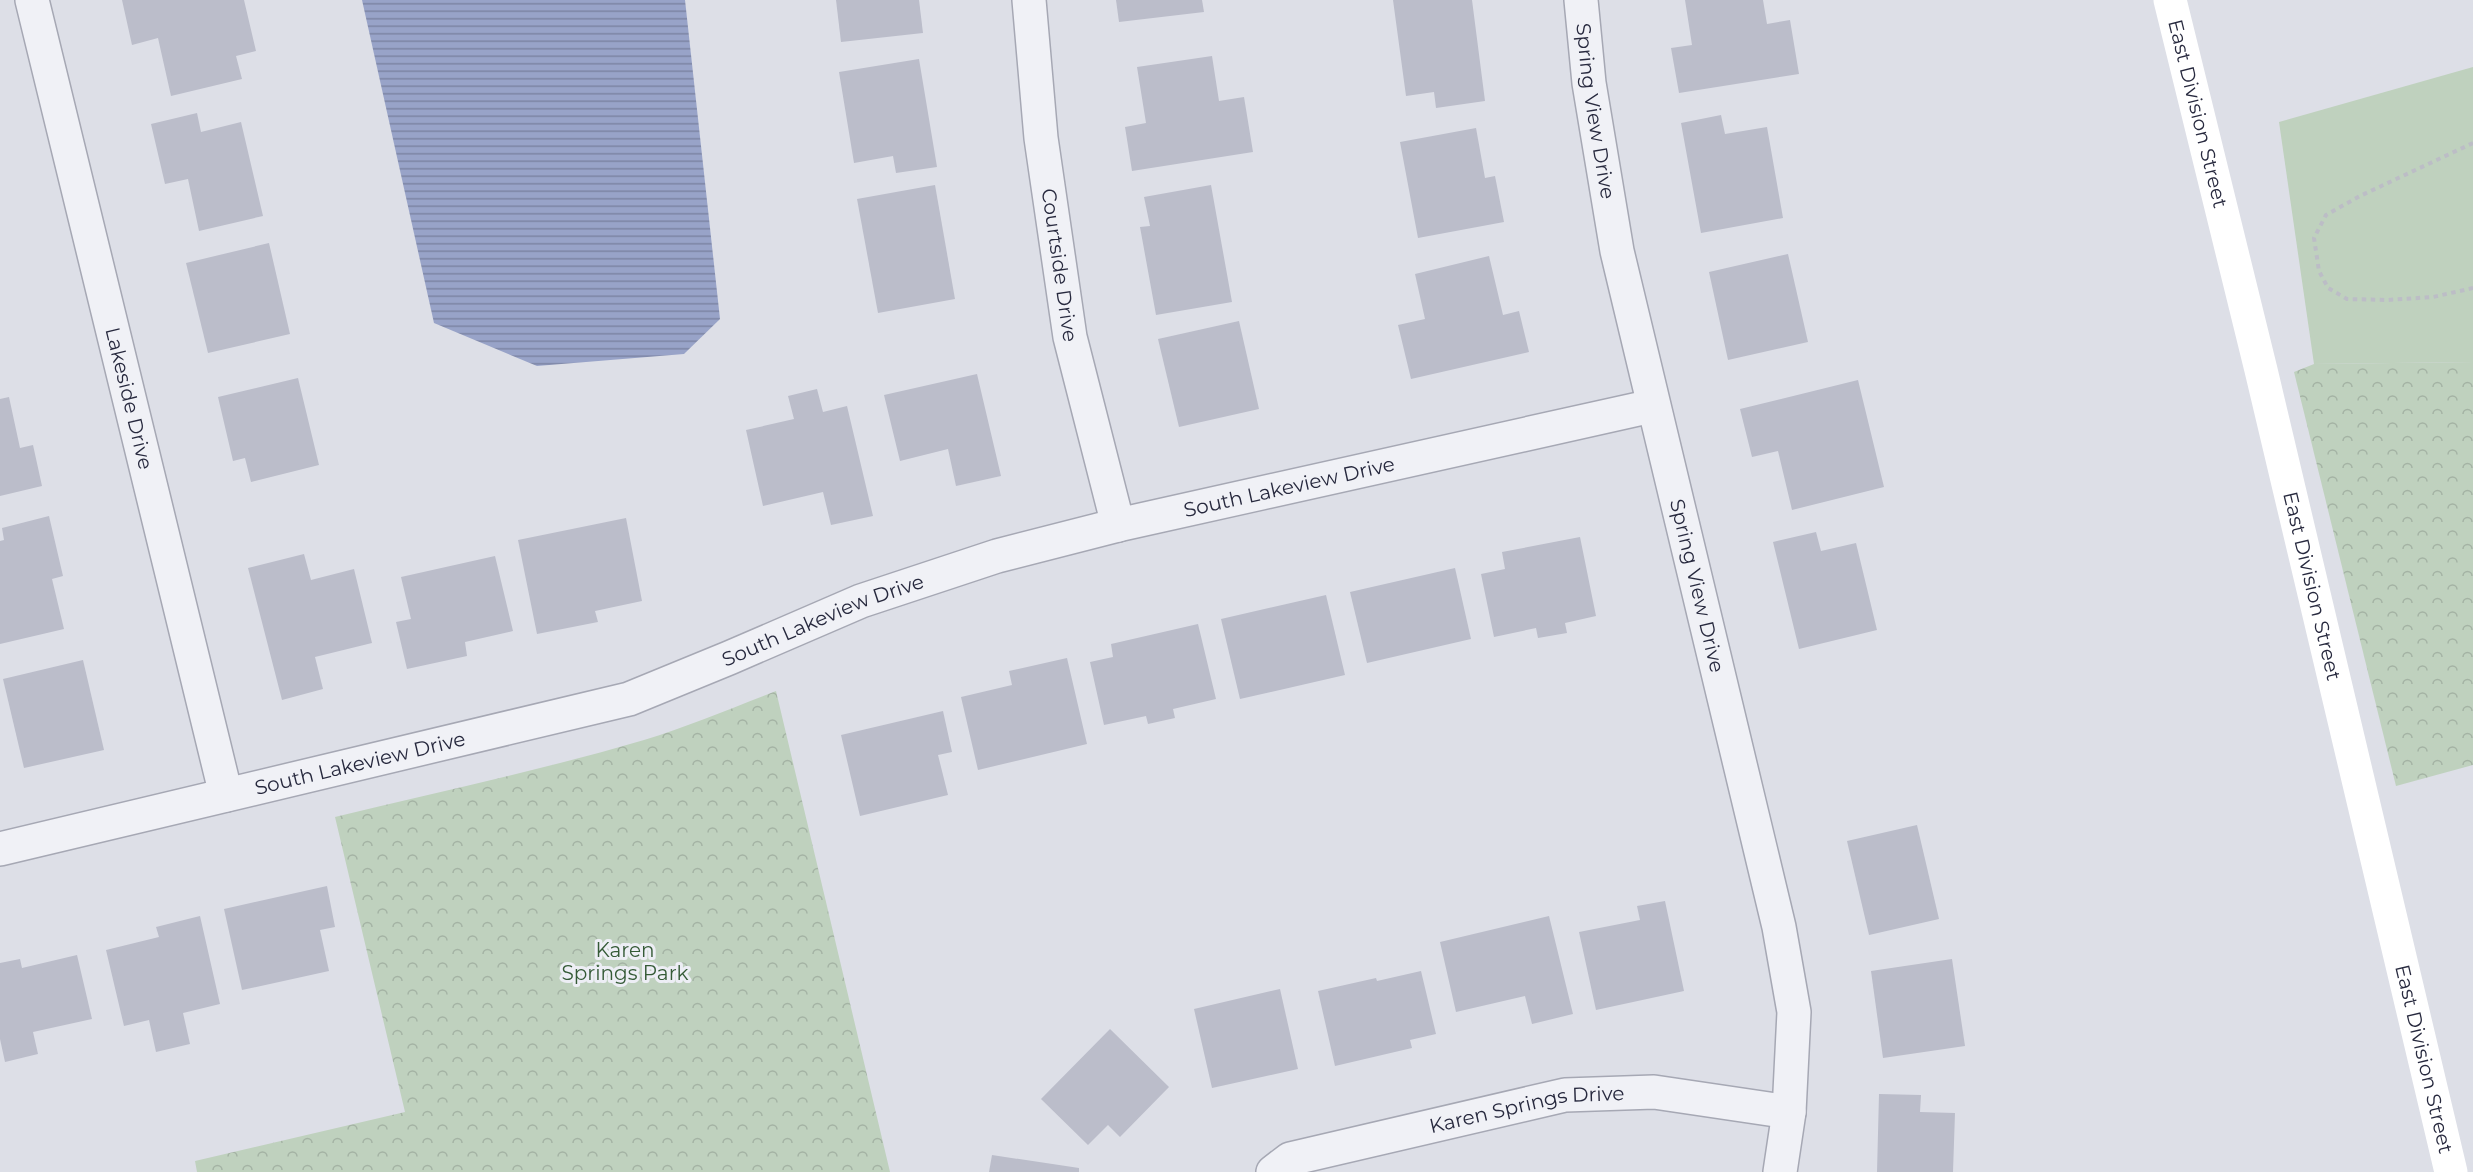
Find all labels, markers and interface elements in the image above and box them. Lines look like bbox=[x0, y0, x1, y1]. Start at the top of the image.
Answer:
street label: East Division Street bbox=[2163, 17, 2233, 210]
street label: Spring View Drive bbox=[1571, 22, 1620, 201]
street label: Courtside Drive bbox=[1036, 187, 1083, 343]
street label: Lakeside Drive bbox=[100, 325, 158, 472]
street label: South Lakeview Drive bbox=[1181, 452, 1397, 522]
street label: East Division Street bbox=[2278, 489, 2346, 683]
street label: Spring View Drive bbox=[1665, 497, 1730, 675]
street label: South Lakeview Drive bbox=[718, 569, 927, 672]
street label: South Lakeview Drive bbox=[252, 726, 468, 800]
park label: Karen Springs Park bbox=[561, 938, 689, 985]
street label: East Division Street bbox=[2390, 962, 2458, 1156]
street label: Karen Springs Drive bbox=[1427, 1081, 1625, 1138]

